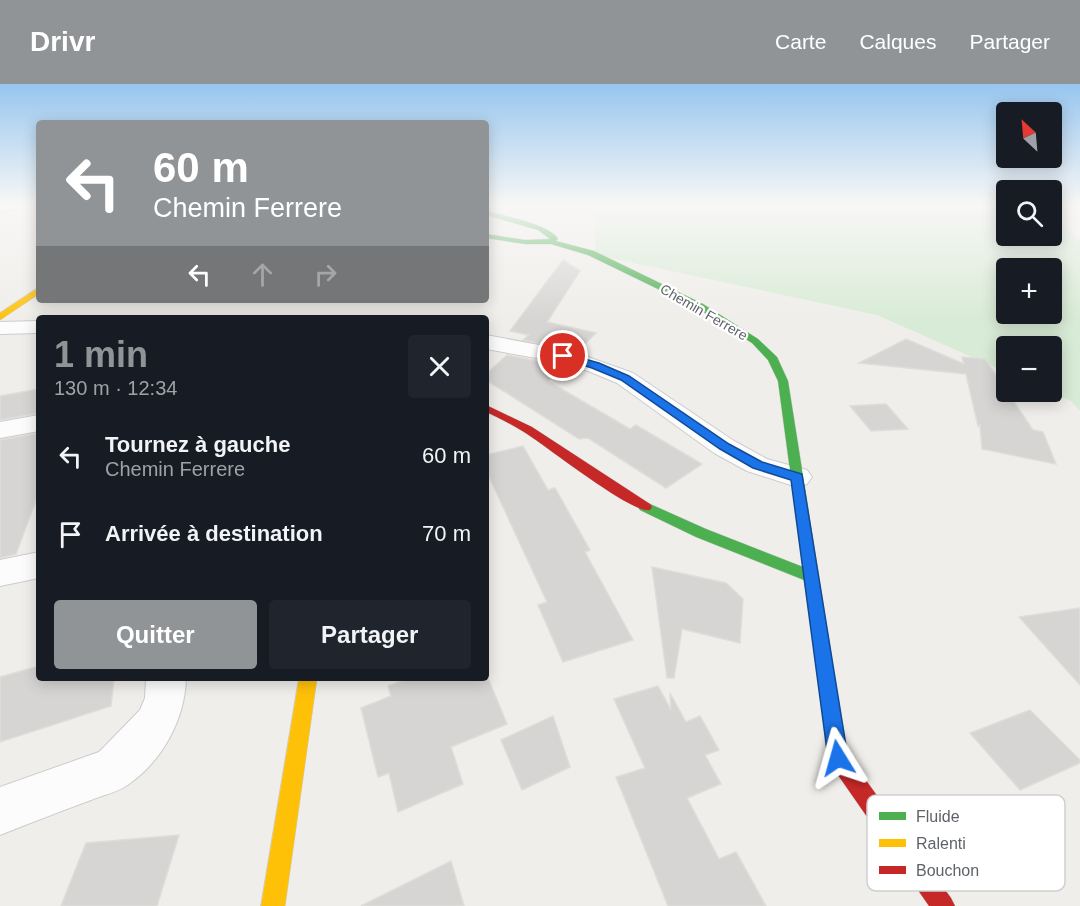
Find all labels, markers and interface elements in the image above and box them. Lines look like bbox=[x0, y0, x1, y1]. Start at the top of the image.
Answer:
text: Drivr bbox=[30, 26, 95, 57]
text: Carte bbox=[775, 30, 826, 53]
text: Calques bbox=[859, 30, 936, 53]
text: Partager bbox=[969, 30, 1050, 53]
north arrow bbox=[996, 102, 1062, 168]
map controls bbox=[996, 102, 1062, 402]
icon: left bbox=[54, 144, 132, 222]
text: 60 m bbox=[153, 144, 249, 191]
button: search bbox=[996, 180, 1062, 246]
text: Chemin Ferrere bbox=[153, 193, 342, 223]
icon: left bbox=[183, 258, 216, 291]
icon: ahead bbox=[246, 258, 279, 291]
icon: right bbox=[309, 258, 342, 291]
button: + bbox=[996, 258, 1062, 324]
street label: Chemin Ferrere bbox=[658, 281, 751, 344]
pin bbox=[537, 330, 588, 381]
text: 1 min bbox=[54, 334, 148, 375]
button: close bbox=[408, 335, 471, 398]
button: − bbox=[996, 336, 1062, 402]
icon: arrive bbox=[546, 339, 579, 372]
text: 130 m · 12:34 bbox=[54, 377, 177, 399]
text: Tournez à gauche bbox=[105, 432, 290, 457]
icon: left bbox=[54, 440, 87, 473]
text: 60 m bbox=[422, 443, 471, 468]
text: Chemin Ferrere bbox=[105, 458, 245, 480]
icon: arrive bbox=[54, 518, 87, 551]
text: Arrivée à destination bbox=[105, 521, 323, 546]
text: 70 m bbox=[422, 521, 471, 546]
button: Quitter bbox=[54, 600, 257, 669]
button: Partager bbox=[269, 600, 471, 669]
position arrow bbox=[806, 726, 870, 790]
legend bbox=[867, 795, 1065, 891]
text: Fluide bbox=[916, 808, 960, 825]
text: Ralenti bbox=[916, 835, 966, 852]
text: Bouchon bbox=[916, 862, 979, 879]

